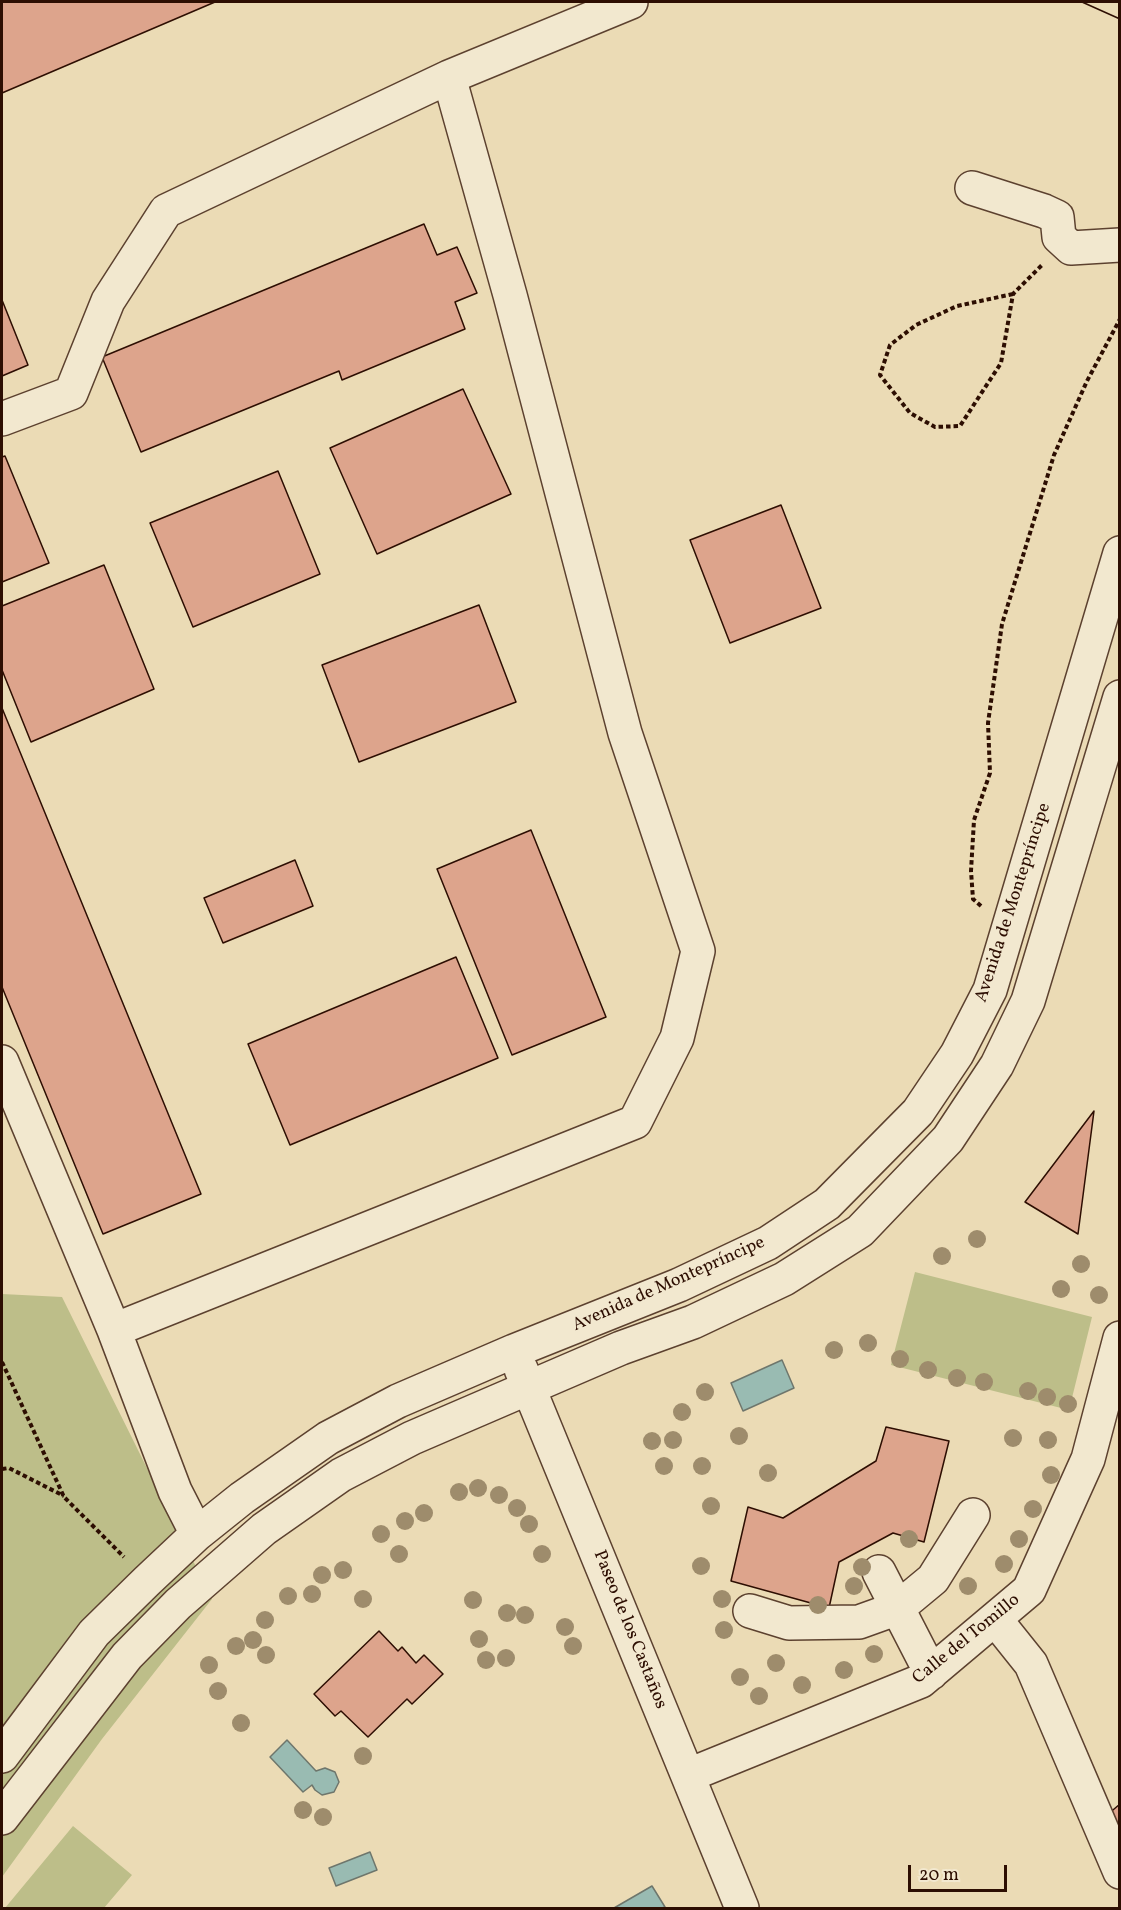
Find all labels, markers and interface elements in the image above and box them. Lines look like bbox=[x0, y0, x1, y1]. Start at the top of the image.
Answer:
street label: Avenida de Montepríncipe bbox=[972, 801, 1056, 1005]
street label: Avenida de Montepríncipe bbox=[569, 1233, 769, 1337]
street label: Paseo de los Castaños bbox=[587, 1548, 671, 1712]
street label: Calle del Tomillo bbox=[909, 1590, 1025, 1690]
scale bar bbox=[911, 1853, 1010, 1891]
text: 20 m bbox=[919, 1863, 959, 1888]

